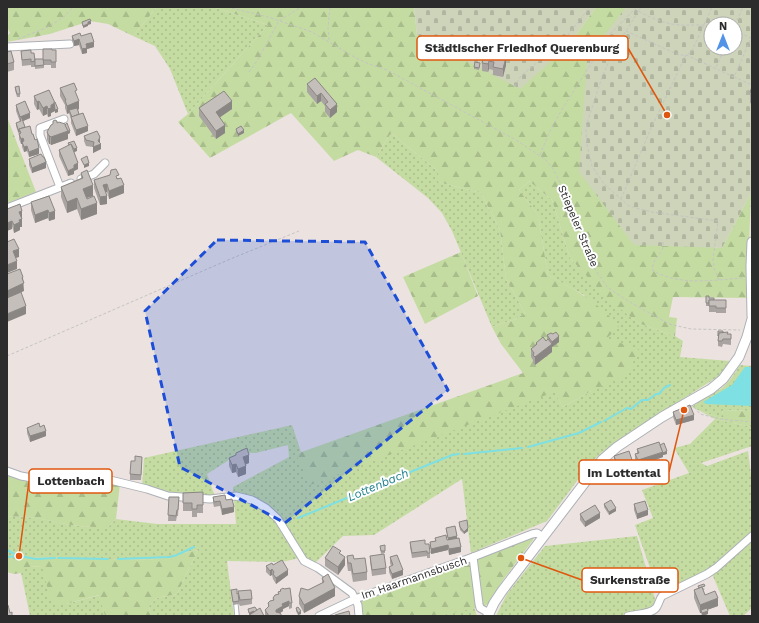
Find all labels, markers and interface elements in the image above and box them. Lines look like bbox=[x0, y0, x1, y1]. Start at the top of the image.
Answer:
north arrow bbox=[703, 16, 743, 56]
text: N bbox=[719, 20, 727, 33]
callout: Städtischer Friedhof Querenburg bbox=[417, 36, 628, 60]
text: Städtischer Friedhof Querenburg bbox=[425, 41, 620, 55]
street label: Stiepeler Straße bbox=[555, 183, 601, 269]
callout: Im Lottental bbox=[579, 460, 669, 484]
water label: Lottenbach bbox=[345, 466, 411, 504]
text: Im Lottental bbox=[587, 466, 661, 480]
callout: Lottenbach bbox=[29, 469, 112, 493]
text: Lottenbach bbox=[37, 474, 105, 488]
street label: Im Haarmannsbusch bbox=[359, 554, 469, 602]
callout: Surkenstraße bbox=[582, 568, 678, 592]
text: Surkenstraße bbox=[590, 573, 670, 587]

